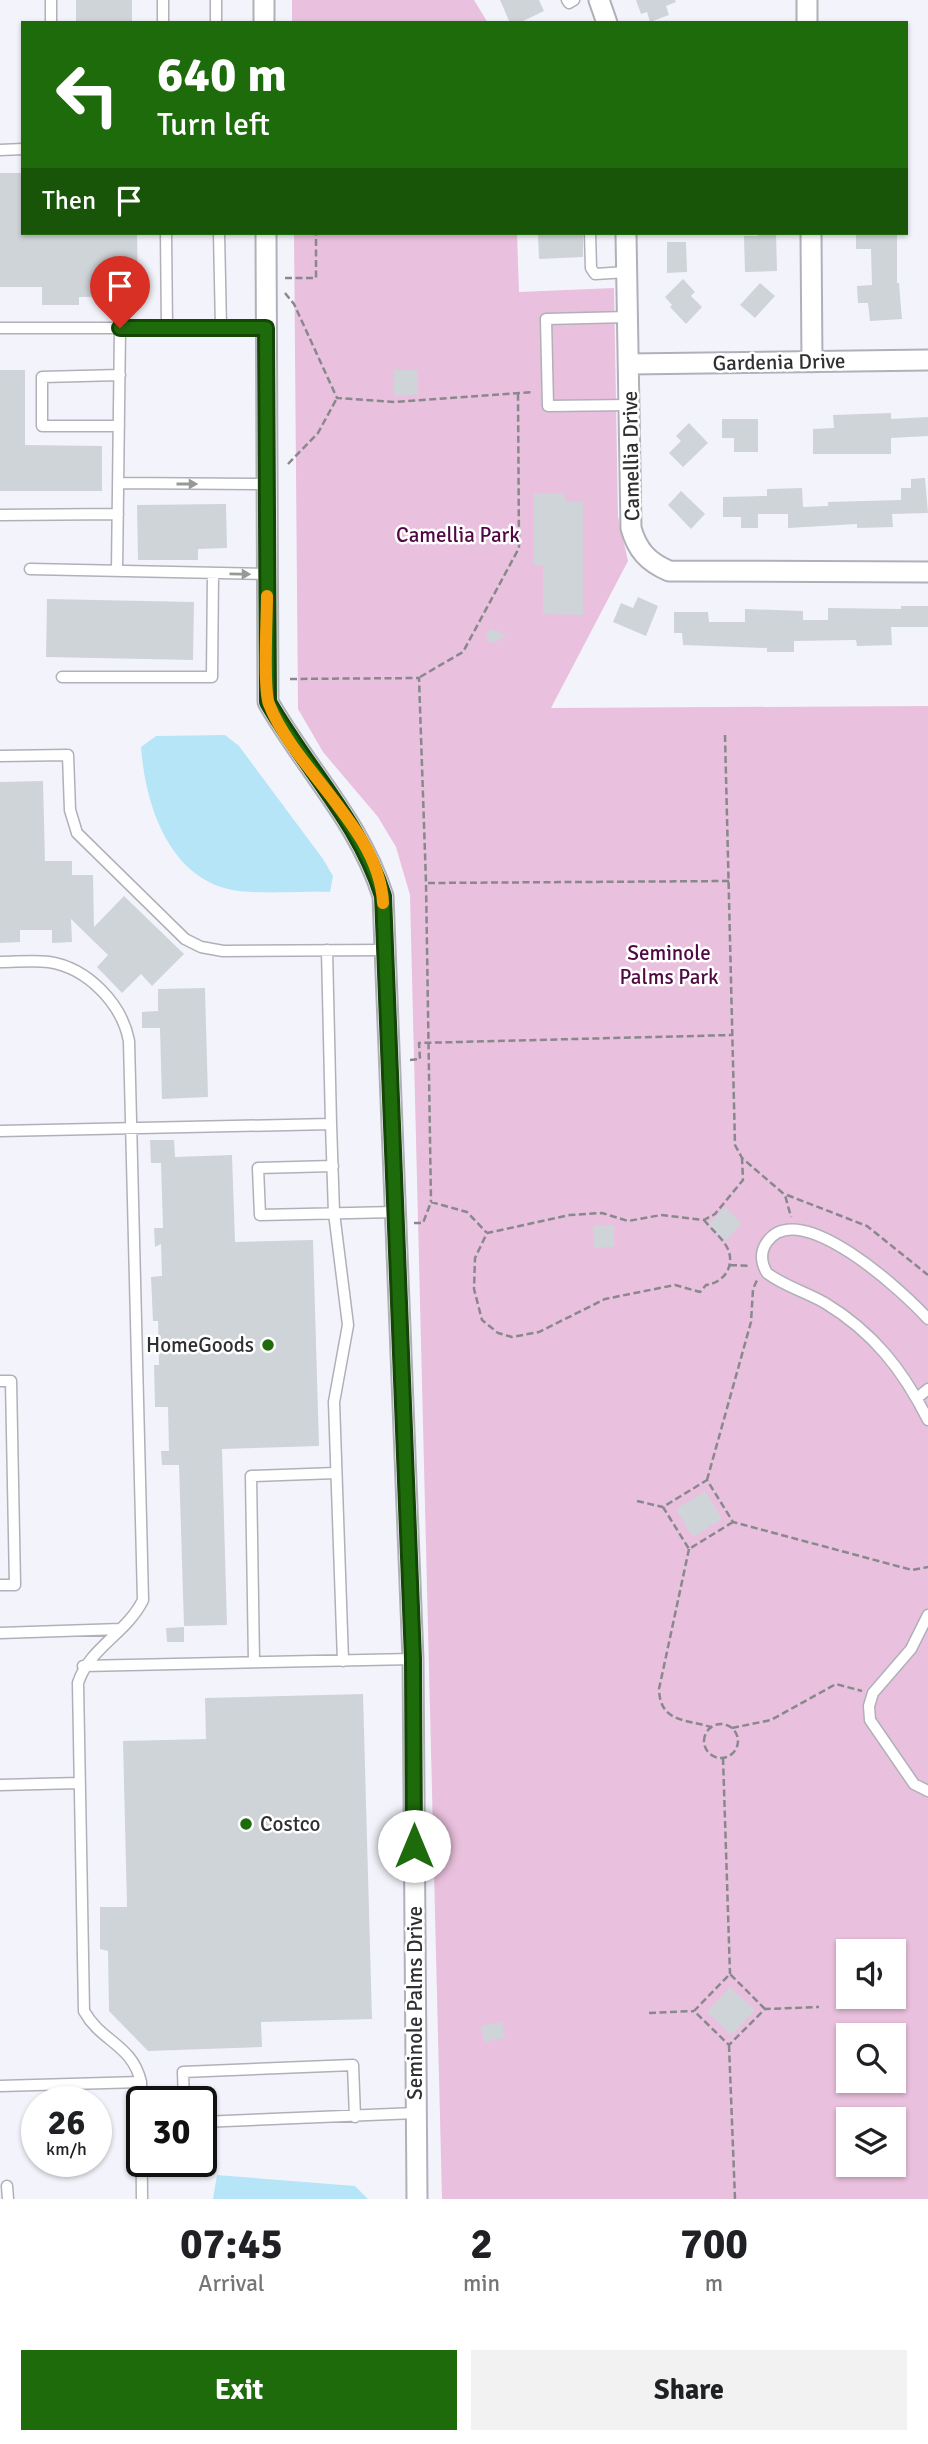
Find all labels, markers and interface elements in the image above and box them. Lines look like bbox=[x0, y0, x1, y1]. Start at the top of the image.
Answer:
text: 640 m bbox=[157, 45, 287, 105]
icon: left bbox=[42, 49, 133, 140]
text: Turn left bbox=[157, 105, 270, 144]
icon: arrive bbox=[110, 182, 148, 220]
text: Then bbox=[42, 185, 96, 217]
pin bbox=[90, 256, 150, 328]
icon: arrive bbox=[101, 267, 139, 305]
street label: Gardenia Drive bbox=[712, 348, 846, 376]
street label: Camellia Drive bbox=[617, 391, 645, 521]
one-way arrow bbox=[176, 478, 198, 489]
park label: Camellia Park bbox=[396, 522, 520, 548]
one-way arrow bbox=[229, 568, 251, 579]
park label: Seminole Palms Park bbox=[619, 940, 719, 990]
place label: HomeGoods bbox=[146, 1332, 254, 1358]
marker: HomeGoods bbox=[260, 1337, 276, 1353]
position arrow bbox=[377, 1809, 451, 1883]
place label: Costco bbox=[260, 1811, 321, 1837]
marker: Costco bbox=[238, 1816, 254, 1832]
street label: Seminole Palms Drive bbox=[402, 1906, 428, 2100]
map controls bbox=[836, 1939, 906, 2177]
button: sound bbox=[836, 1939, 906, 2009]
button: search bbox=[836, 2023, 906, 2093]
speed limit sign: 30 bbox=[126, 2086, 217, 2177]
text: 26 bbox=[48, 2101, 85, 2144]
button: layers bbox=[836, 2107, 906, 2177]
text: km/h bbox=[46, 2138, 87, 2160]
text: 07:45 bbox=[180, 2219, 283, 2270]
text: 2 bbox=[470, 2219, 493, 2270]
text: 700 bbox=[680, 2219, 748, 2270]
text: Arrival bbox=[198, 2269, 265, 2298]
text: min bbox=[463, 2269, 500, 2298]
text: m bbox=[705, 2269, 723, 2298]
button: Exit bbox=[21, 2350, 457, 2430]
button: Share bbox=[471, 2350, 907, 2430]

